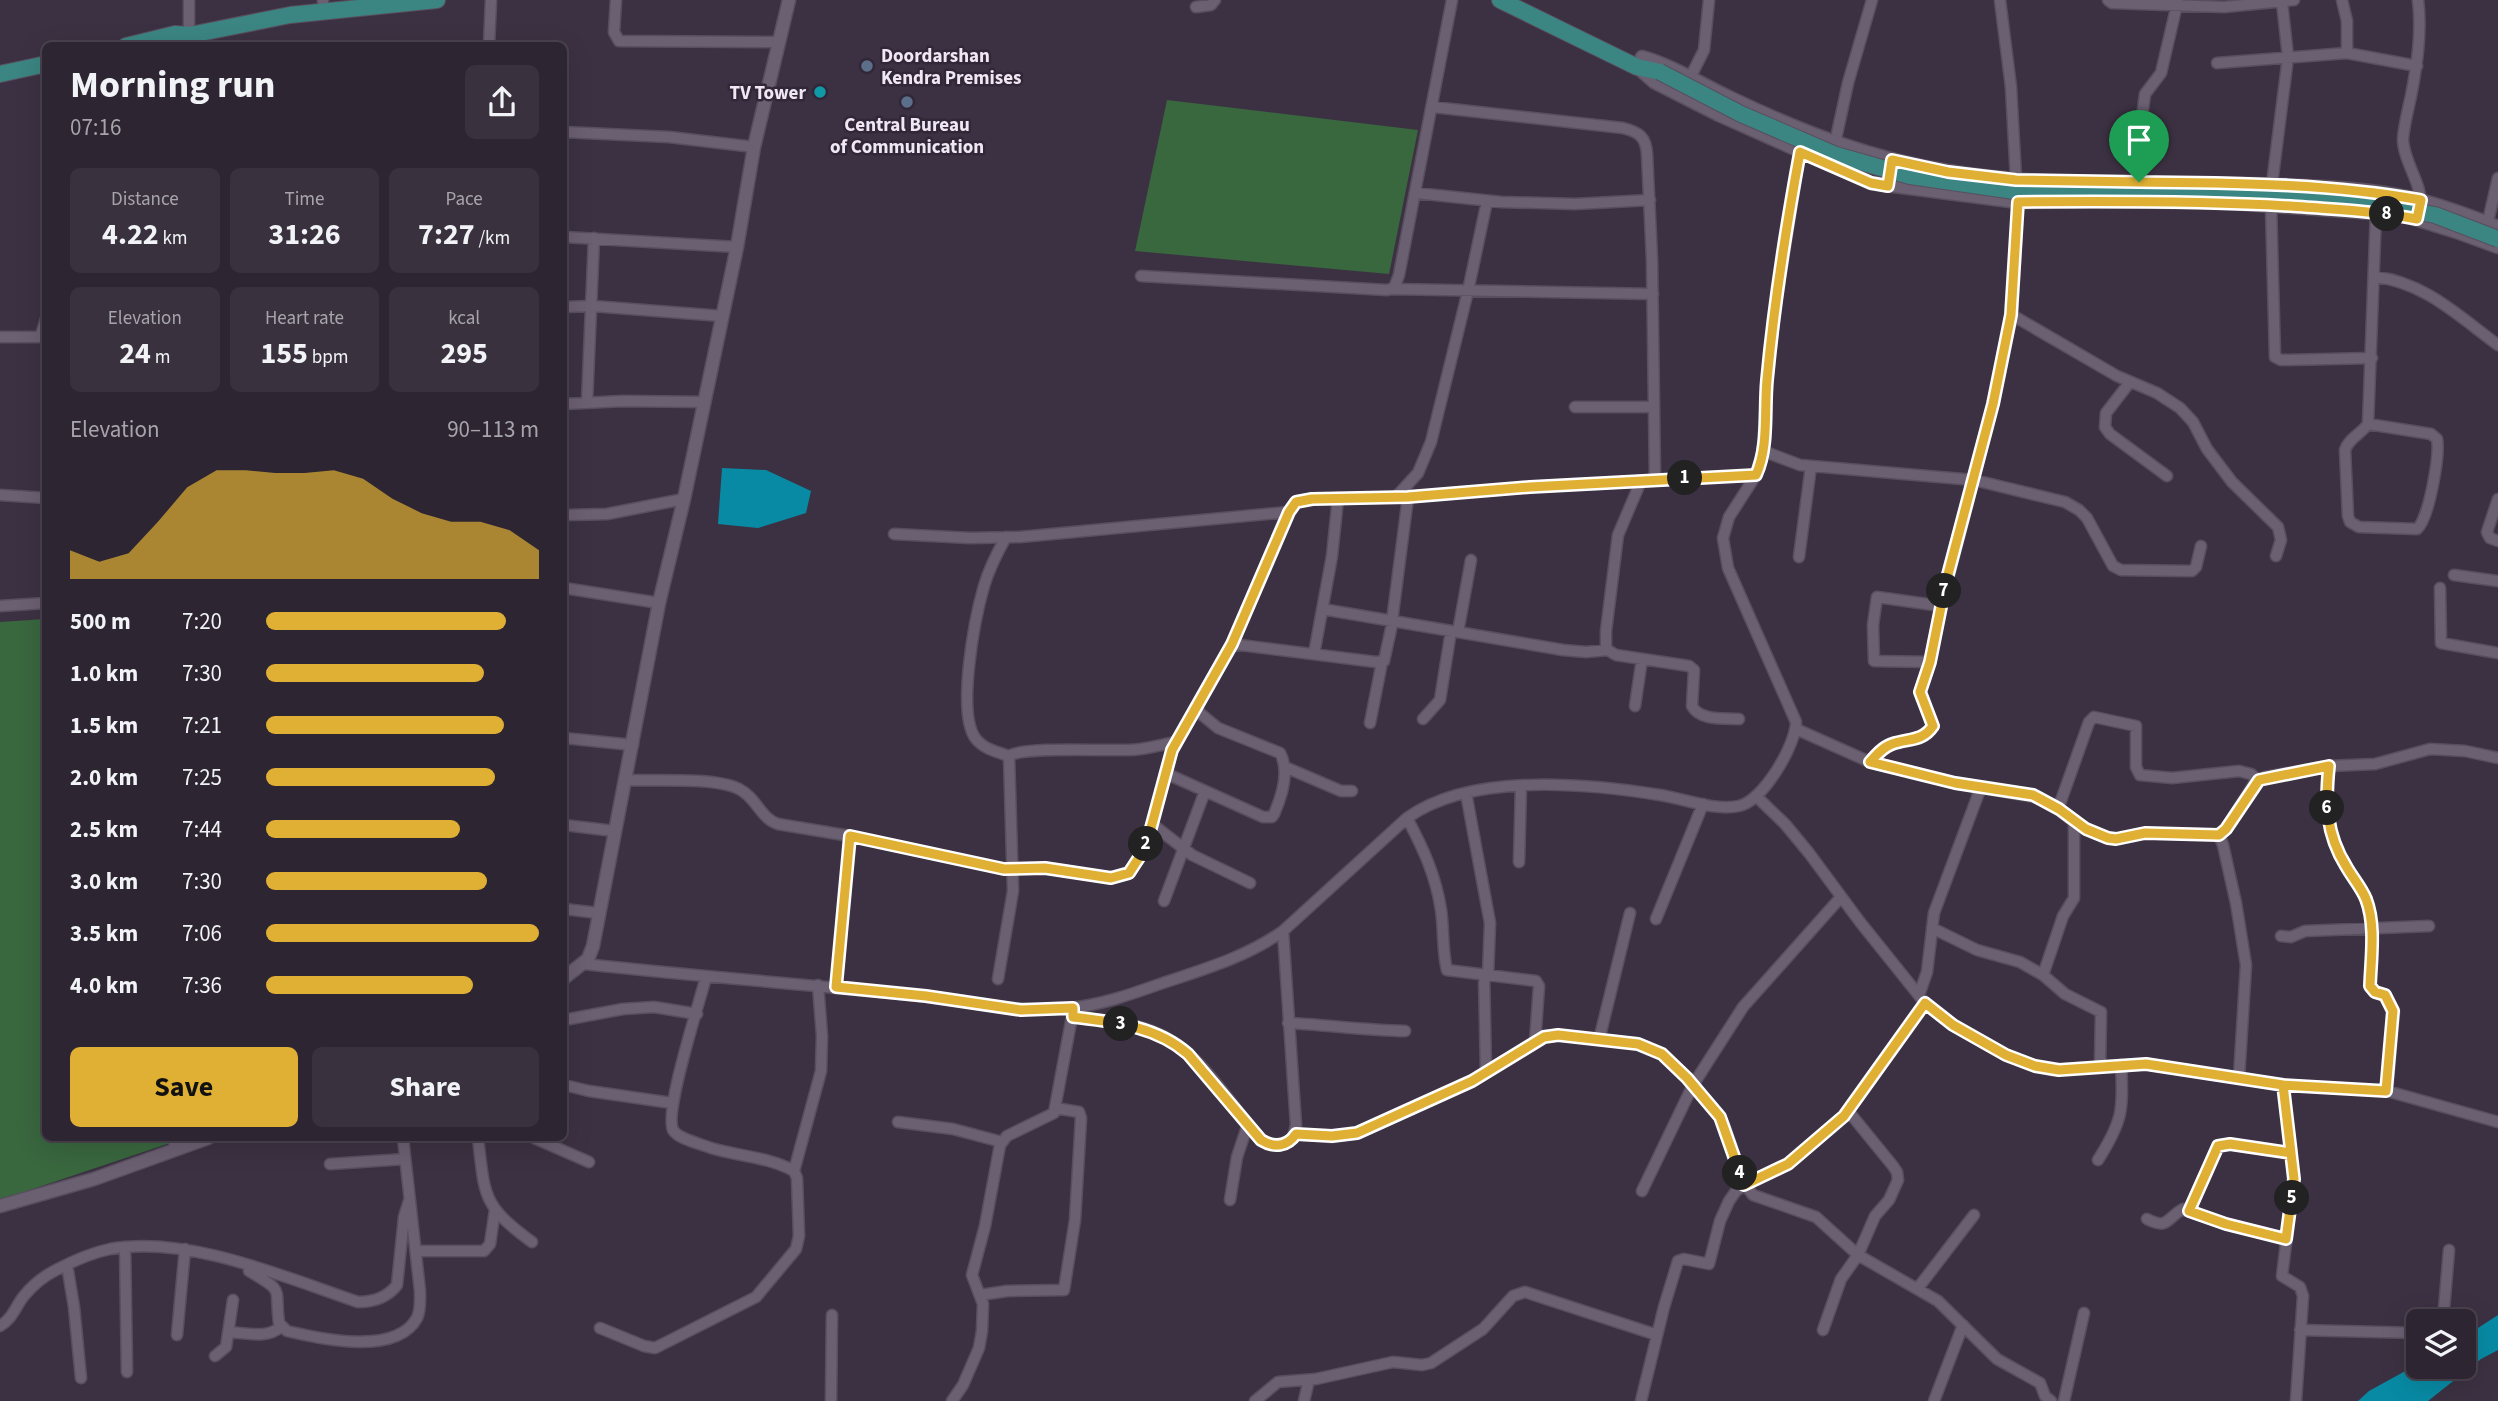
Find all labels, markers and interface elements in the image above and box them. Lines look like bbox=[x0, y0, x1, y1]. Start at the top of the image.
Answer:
place label: Doordarshan Kendra Premises bbox=[881, 43, 1022, 92]
text: Morning run bbox=[70, 58, 275, 112]
marker: Doordarshan Kendra Premises bbox=[859, 58, 875, 74]
button: share bbox=[465, 65, 539, 139]
place label: TV Tower bbox=[730, 80, 806, 107]
marker: TV Tower bbox=[812, 84, 828, 100]
marker: Central Bureau of Communication bbox=[899, 94, 915, 110]
pin bbox=[2109, 110, 2169, 182]
text: 07:16 bbox=[70, 111, 121, 144]
place label: Central Bureau of Communication bbox=[830, 112, 984, 161]
icon: arrive bbox=[2120, 121, 2158, 159]
text: Distance bbox=[111, 186, 179, 213]
text: Time bbox=[284, 186, 325, 213]
text: Pace bbox=[446, 186, 483, 213]
pin: 8 bbox=[2370, 196, 2404, 232]
text: 8 bbox=[2381, 200, 2392, 227]
text: 4.22 bbox=[102, 213, 159, 256]
text: 31:26 bbox=[268, 213, 341, 256]
text: 7:27 bbox=[418, 213, 475, 256]
text: km bbox=[159, 225, 188, 252]
text: /km bbox=[475, 225, 510, 252]
text: Elevation bbox=[108, 305, 182, 332]
text: Heart rate bbox=[265, 305, 344, 332]
text: kcal bbox=[448, 305, 480, 332]
text: 24 bbox=[119, 332, 151, 375]
text: 155 bbox=[260, 332, 308, 375]
text: 295 bbox=[440, 332, 488, 375]
text: m bbox=[151, 344, 170, 371]
text: bpm bbox=[308, 344, 349, 371]
text: Elevation bbox=[70, 413, 160, 446]
text: 90–113 m bbox=[447, 413, 539, 446]
pin: 1 bbox=[1668, 461, 1702, 496]
text: 1 bbox=[1679, 464, 1690, 491]
pin: 7 bbox=[1926, 574, 1962, 608]
text: 7 bbox=[1938, 577, 1949, 604]
text: 500 m bbox=[70, 605, 131, 638]
text: 7:20 bbox=[182, 605, 222, 638]
text: 1.0 km bbox=[70, 657, 138, 690]
text: 7:30 bbox=[182, 657, 222, 690]
text: 1.5 km bbox=[70, 709, 138, 742]
text: 7:21 bbox=[182, 709, 222, 742]
text: 2.0 km bbox=[70, 761, 138, 794]
text: 7:25 bbox=[182, 761, 222, 794]
pin: 6 bbox=[2310, 790, 2344, 826]
text: 6 bbox=[2321, 794, 2332, 821]
text: 2.5 km bbox=[70, 813, 138, 846]
text: 7:44 bbox=[182, 813, 222, 846]
pin: 2 bbox=[1128, 826, 1164, 862]
text: 2 bbox=[1140, 830, 1151, 857]
text: 3.0 km bbox=[70, 865, 138, 898]
text: 7:30 bbox=[182, 865, 222, 898]
text: 3.5 km bbox=[70, 917, 138, 950]
text: 7:06 bbox=[182, 917, 222, 950]
text: 4.0 km bbox=[70, 969, 138, 1002]
text: 7:36 bbox=[182, 969, 222, 1002]
pin: 3 bbox=[1104, 1006, 1138, 1042]
text: 3 bbox=[1115, 1010, 1126, 1037]
button: Save bbox=[70, 1047, 298, 1127]
button: Share bbox=[312, 1047, 539, 1127]
pin: 4 bbox=[1722, 1156, 1758, 1190]
text: 4 bbox=[1734, 1159, 1745, 1186]
pin: 5 bbox=[2274, 1180, 2310, 1216]
text: 5 bbox=[2286, 1184, 2297, 1211]
map controls bbox=[2406, 1309, 2476, 1379]
button: layers bbox=[2406, 1309, 2476, 1379]

